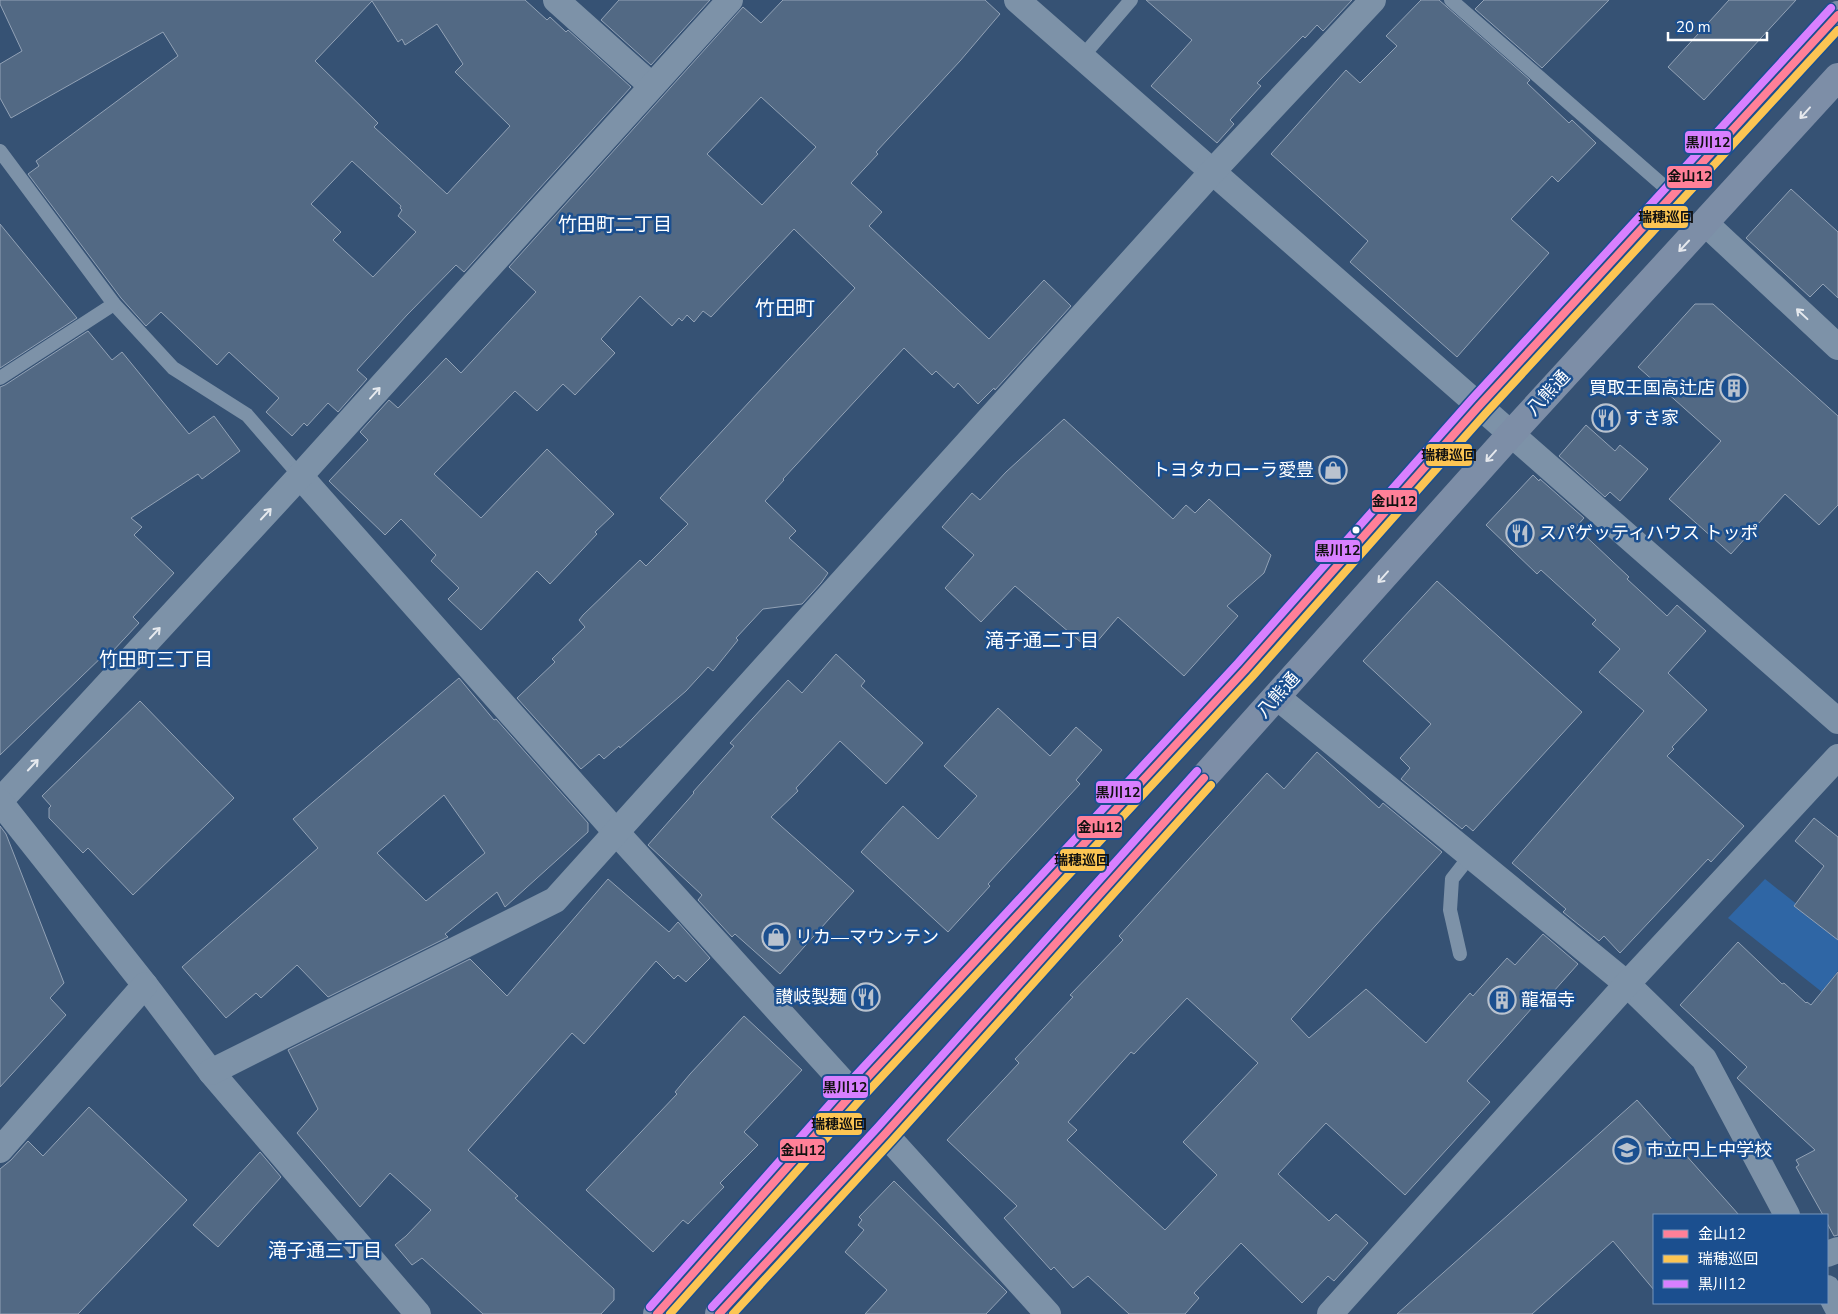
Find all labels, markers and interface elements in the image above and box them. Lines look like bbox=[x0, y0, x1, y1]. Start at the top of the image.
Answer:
scale bar bbox=[1668, 10, 1767, 42]
text: 20 m bbox=[1676, 17, 1711, 37]
one-way arrow bbox=[1799, 107, 1811, 120]
line badge: 黒川12 bbox=[1684, 130, 1732, 154]
text: 黒川12 bbox=[1686, 133, 1730, 152]
line badge: 金山12 bbox=[1666, 165, 1713, 189]
text: 金山12 bbox=[1668, 167, 1712, 186]
line badge: 瑞穂巡回 bbox=[1642, 205, 1689, 229]
text: 瑞穂巡回 bbox=[1638, 208, 1694, 227]
district label: 竹田町二丁目 bbox=[558, 212, 672, 238]
one-way arrow bbox=[1678, 240, 1690, 253]
district label: 竹田町 bbox=[755, 295, 815, 322]
one-way arrow bbox=[1796, 308, 1809, 320]
street label: 八熊通 bbox=[1521, 365, 1575, 421]
building icon: 買取王国高辻店 bbox=[1719, 373, 1749, 403]
place label: 買取王国高辻店 bbox=[1589, 376, 1715, 400]
one-way arrow bbox=[369, 387, 381, 400]
restaurant icon: すき家 bbox=[1591, 403, 1621, 433]
place label: すき家 bbox=[1625, 406, 1679, 430]
line badge: 瑞穂巡回 bbox=[1425, 443, 1473, 467]
text: 瑞穂巡回 bbox=[1421, 446, 1477, 465]
one-way arrow bbox=[1486, 449, 1497, 462]
shop icon: トヨタカローラ愛豊 bbox=[1318, 455, 1348, 485]
place label: トヨタカローラ愛豊 bbox=[1152, 458, 1314, 482]
line badge: 金山12 bbox=[1371, 489, 1418, 513]
text: 金山12 bbox=[1372, 492, 1416, 511]
one-way arrow bbox=[260, 507, 271, 520]
restaurant icon: スパゲッティハウス トッポ bbox=[1505, 518, 1535, 548]
place label: スパゲッティハウス トッポ bbox=[1539, 521, 1759, 545]
unlabelled marker bbox=[1351, 525, 1361, 535]
line badge: 黒川12 bbox=[1314, 539, 1361, 563]
text: 黒川12 bbox=[1316, 541, 1360, 560]
one-way arrow bbox=[1377, 571, 1389, 584]
one-way arrow bbox=[149, 627, 161, 639]
district label: 滝子通二丁目 bbox=[985, 628, 1099, 654]
district label: 竹田町三丁目 bbox=[99, 647, 213, 673]
street label: 八熊通 bbox=[1251, 667, 1305, 723]
one-way arrow bbox=[27, 759, 39, 772]
line badge: 黒川12 bbox=[1095, 780, 1142, 804]
text: 黒川12 bbox=[1096, 783, 1140, 802]
line badge: 金山12 bbox=[1076, 815, 1123, 839]
text: 金山12 bbox=[1078, 818, 1122, 837]
line badge: 瑞穂巡回 bbox=[1059, 848, 1106, 872]
text: 瑞穂巡回 bbox=[1054, 851, 1110, 870]
shop icon: リカ―マウンテン bbox=[761, 922, 791, 952]
place label: リカ―マウンテン bbox=[795, 925, 939, 949]
restaurant icon: 讃岐製麺 bbox=[851, 982, 881, 1012]
place label: 讃岐製麺 bbox=[775, 985, 847, 1009]
building icon: 龍福寺 bbox=[1487, 985, 1517, 1015]
place label: 龍福寺 bbox=[1521, 988, 1575, 1012]
line badge: 黒川12 bbox=[822, 1075, 869, 1099]
text: 黒川12 bbox=[823, 1078, 867, 1097]
line badge: 瑞穂巡回 bbox=[815, 1112, 863, 1136]
text: 瑞穂巡回 bbox=[811, 1115, 867, 1134]
school or university icon: 市立円上中学校 bbox=[1612, 1135, 1642, 1165]
line badge: 金山12 bbox=[779, 1138, 826, 1162]
place label: 市立円上中学校 bbox=[1646, 1138, 1772, 1162]
text: 金山12 bbox=[781, 1141, 825, 1160]
legend bbox=[1653, 1214, 1828, 1304]
text: 金山12 bbox=[1698, 1224, 1746, 1244]
district label: 滝子通三丁目 bbox=[268, 1238, 382, 1264]
text: 瑞穂巡回 bbox=[1698, 1249, 1758, 1269]
text: 黒川12 bbox=[1698, 1274, 1746, 1294]

